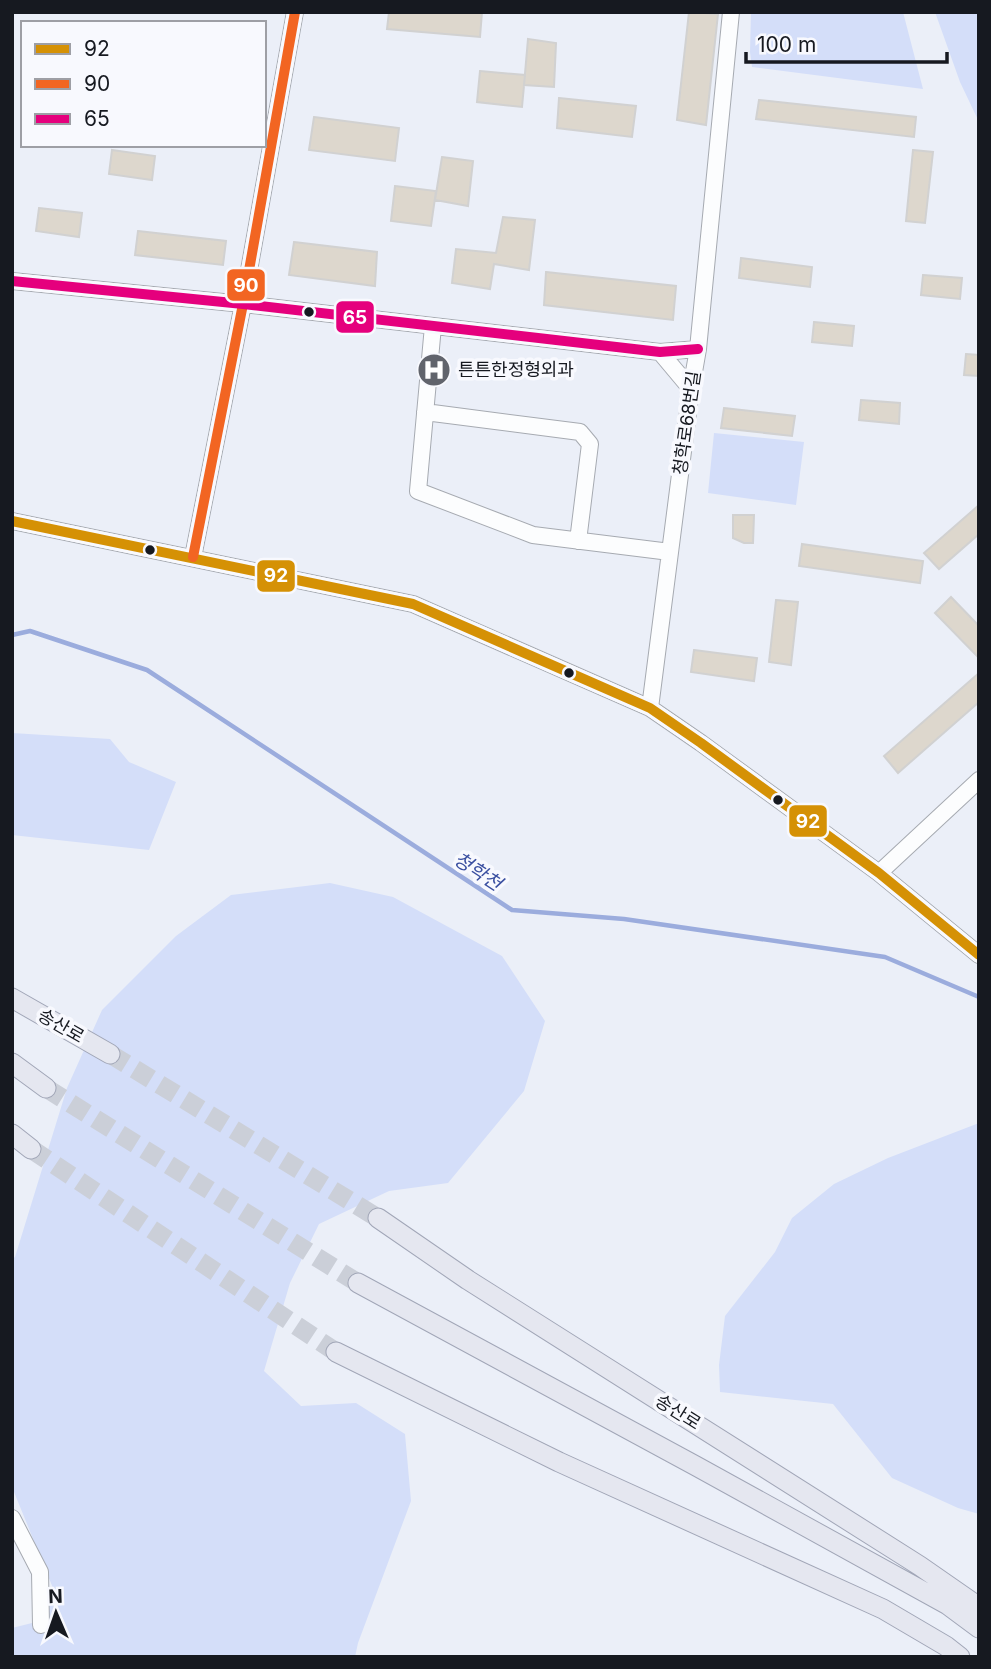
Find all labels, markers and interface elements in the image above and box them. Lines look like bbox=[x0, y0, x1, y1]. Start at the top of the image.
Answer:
legend bbox=[21, 21, 266, 147]
scale bar bbox=[746, 21, 947, 65]
text: 100 m bbox=[757, 32, 816, 57]
text: 92 bbox=[84, 36, 110, 61]
text: 90 bbox=[84, 71, 110, 96]
text: 65 bbox=[84, 106, 110, 131]
line badge: 90 bbox=[226, 268, 266, 302]
text: 90 bbox=[233, 274, 259, 297]
line badge: 65 bbox=[335, 300, 375, 334]
unlabelled marker bbox=[302, 305, 316, 319]
text: 65 bbox=[343, 306, 367, 329]
hospital icon: 튼튼한정형외과 bbox=[415, 351, 453, 389]
place label: 튼튼한정형외과 bbox=[458, 359, 574, 380]
street label: 청학로68번길 bbox=[669, 369, 704, 476]
unlabelled marker bbox=[143, 543, 157, 557]
line badge: 92 bbox=[256, 559, 296, 593]
text: 92 bbox=[264, 564, 288, 587]
unlabelled marker bbox=[562, 666, 576, 680]
unlabelled marker bbox=[771, 793, 785, 807]
line badge: 92 bbox=[788, 804, 828, 838]
text: 92 bbox=[796, 810, 820, 833]
water label: 청학천 bbox=[449, 847, 507, 896]
street label: 송산로 bbox=[34, 1004, 88, 1047]
street label: 송산로 bbox=[652, 1390, 705, 1434]
north arrow bbox=[21, 1578, 91, 1648]
text: N bbox=[48, 1585, 63, 1608]

